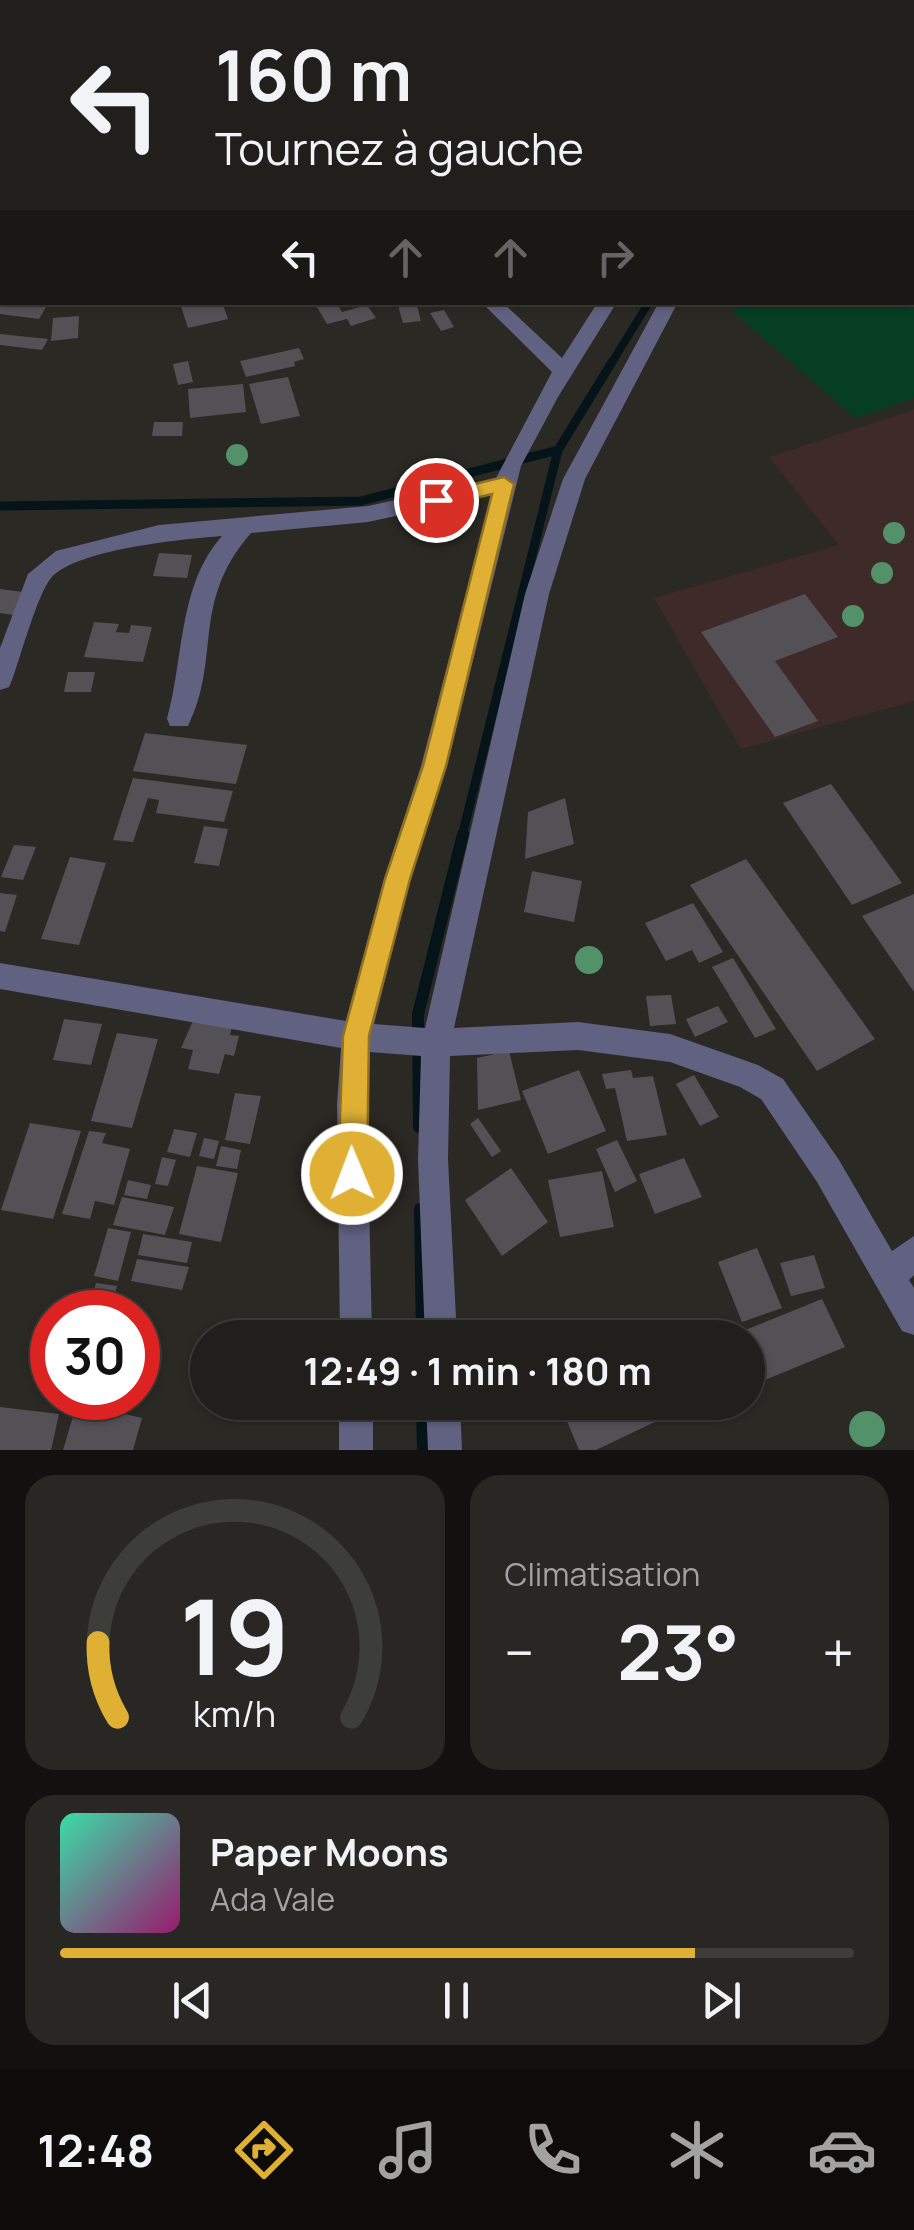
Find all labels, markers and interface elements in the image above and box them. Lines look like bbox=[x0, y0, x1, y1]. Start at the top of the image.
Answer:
text: 160 m bbox=[215, 26, 412, 122]
icon: left bbox=[50, 40, 180, 170]
text: Tournez à gauche bbox=[215, 117, 584, 179]
icon: left bbox=[273, 230, 328, 285]
icon: ahead bbox=[378, 230, 433, 285]
icon: ahead bbox=[483, 230, 538, 285]
icon: right bbox=[588, 230, 643, 285]
pin bbox=[394, 458, 479, 543]
icon: arrive bbox=[409, 473, 464, 528]
position arrow bbox=[300, 1122, 404, 1226]
speed limit sign: 30 bbox=[30, 1290, 160, 1420]
text: 12:49 · 1 min · 180 m bbox=[303, 1344, 652, 1396]
text: Climatisation bbox=[505, 1552, 700, 1596]
text: 19 bbox=[180, 1564, 290, 1706]
text: 23° bbox=[617, 1600, 739, 1703]
text: − bbox=[505, 1614, 534, 1690]
text: + bbox=[822, 1614, 854, 1690]
text: km/h bbox=[193, 1689, 276, 1738]
text: Paper Moons bbox=[210, 1825, 449, 1877]
text: Ada Vale bbox=[210, 1877, 335, 1921]
icon: previous bbox=[165, 1973, 220, 2028]
icon: pause bbox=[429, 1973, 484, 2028]
icon: next bbox=[694, 1973, 749, 2028]
icon: directions bbox=[229, 2115, 299, 2185]
icon: music bbox=[373, 2115, 443, 2185]
icon: phone bbox=[518, 2115, 588, 2185]
icon: climate bbox=[662, 2115, 732, 2185]
icon: car bbox=[807, 2115, 877, 2185]
text: 12:48 bbox=[37, 2119, 154, 2181]

